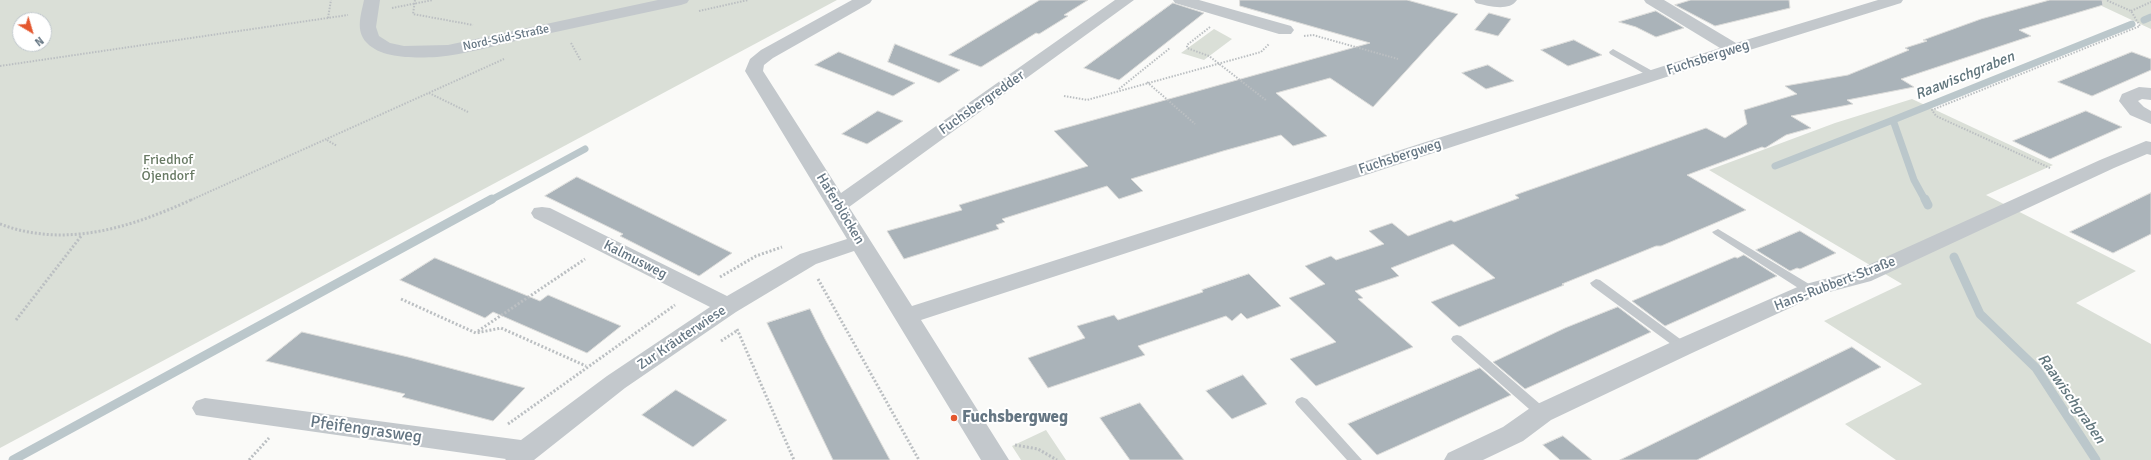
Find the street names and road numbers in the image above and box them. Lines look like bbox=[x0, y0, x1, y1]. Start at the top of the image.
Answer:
street label: Nord-Süd-Straße bbox=[462, 22, 550, 54]
street label: Fuchsbergweg bbox=[1664, 37, 1752, 79]
street label: Fuchsbergredder bbox=[936, 67, 1028, 139]
street label: Fuchsbergweg bbox=[1356, 136, 1444, 178]
street label: Haferblöcken bbox=[812, 170, 868, 248]
street label: Kalmusweg bbox=[601, 237, 669, 283]
street label: Hans-Rubbert-Straße bbox=[1772, 253, 1898, 315]
street label: Zur Kräuterwiese bbox=[635, 302, 729, 374]
street label: Pfeifengrasweg bbox=[309, 412, 423, 448]

